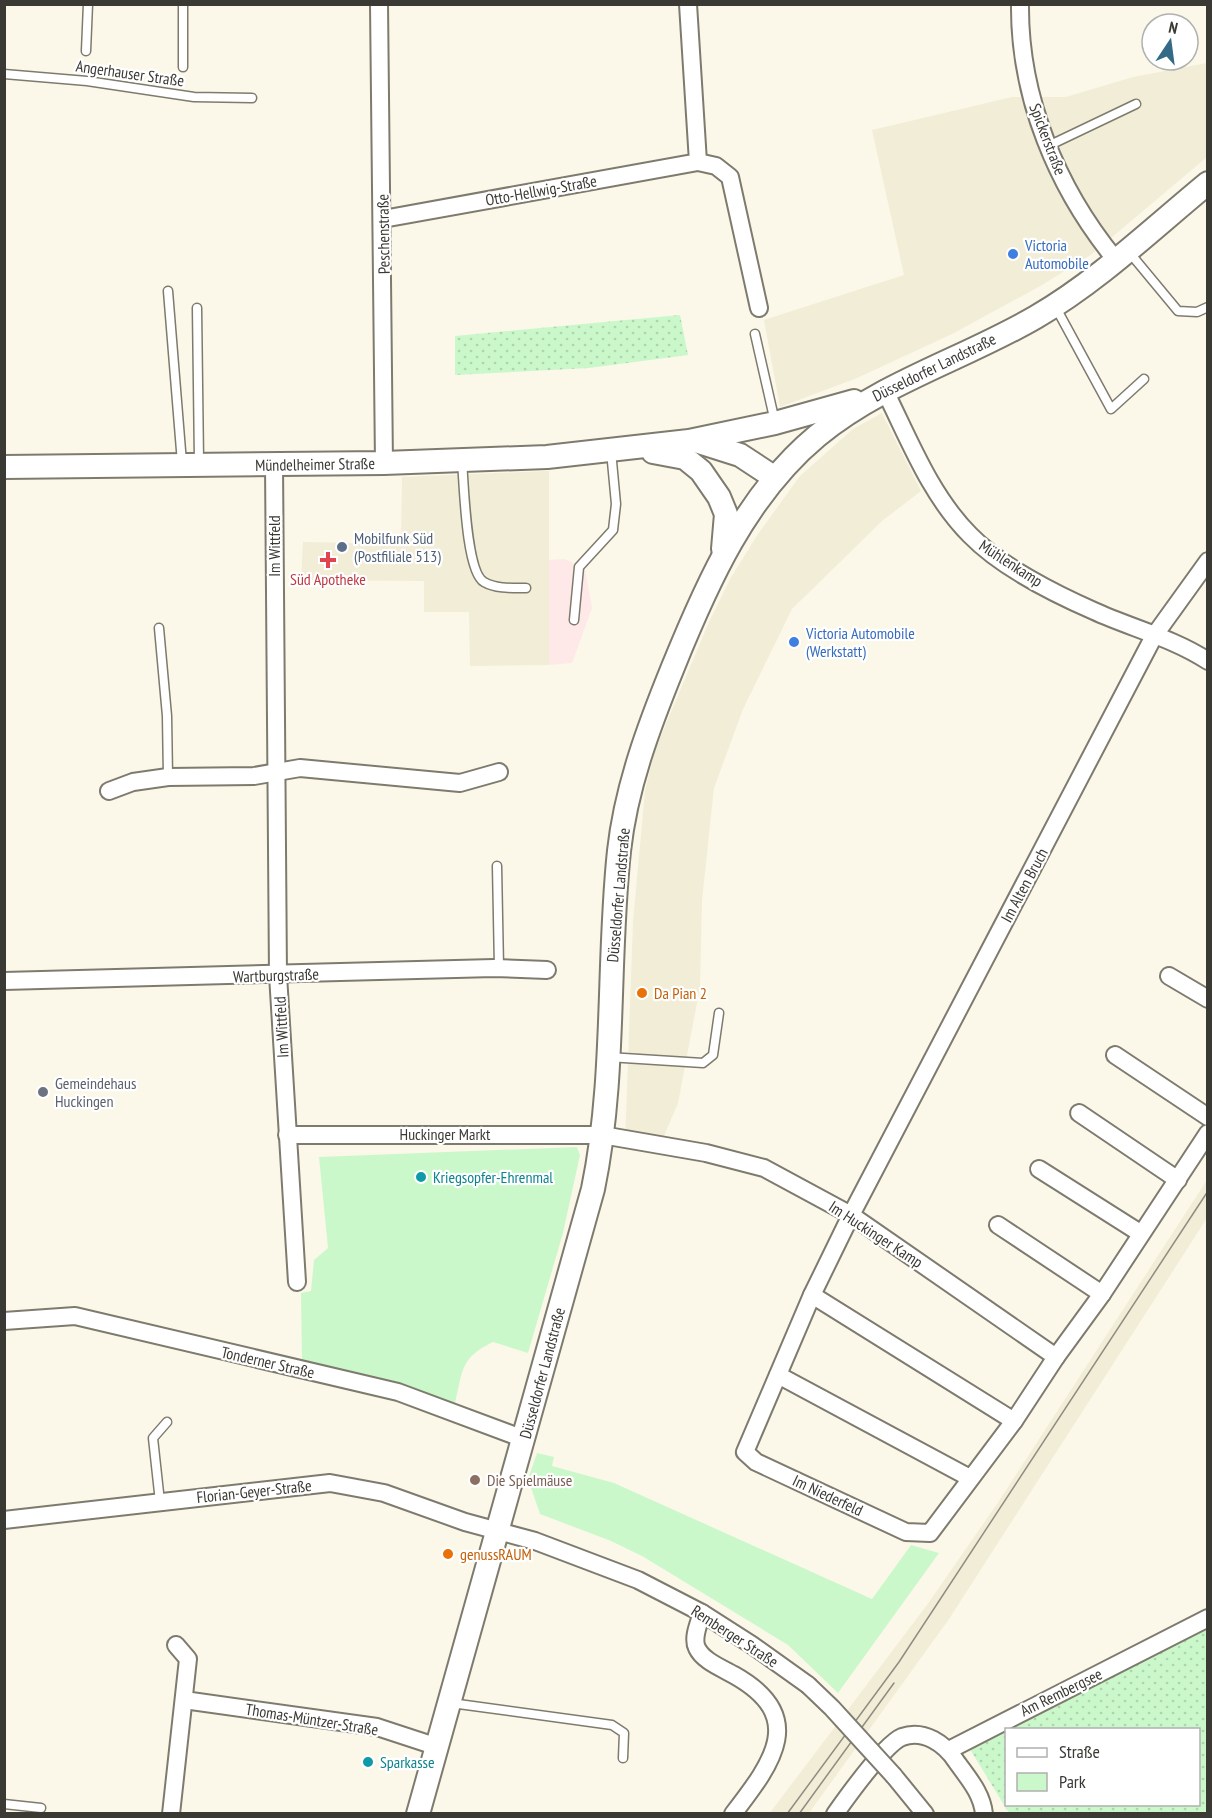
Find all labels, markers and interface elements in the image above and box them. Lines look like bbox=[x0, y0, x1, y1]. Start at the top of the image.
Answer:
north arrow bbox=[1140, 12, 1200, 72]
text: N bbox=[1167, 17, 1180, 38]
street label: Angerhauser Straße bbox=[75, 56, 185, 90]
street label: Spickerstraße bbox=[1025, 100, 1071, 178]
street label: Otto-Hellwig-Straße bbox=[484, 170, 598, 210]
street label: Peschenstraße bbox=[372, 194, 394, 274]
place label: Victoria Automobile bbox=[1024, 235, 1089, 273]
marker: Victoria Automobile bbox=[1006, 247, 1020, 261]
street label: Düsseldorfer Landstraße bbox=[869, 328, 999, 406]
street label: Mündelheimer Straße bbox=[255, 453, 375, 475]
street label: Im Wittfeld bbox=[264, 515, 284, 577]
place label: Mobilfunk Süd (Postfiliale 513) bbox=[354, 528, 441, 566]
street label: Mühlenkamp bbox=[976, 535, 1046, 591]
marker: Mobilfunk Süd (Postfiliale 513) bbox=[335, 540, 349, 554]
marker: Süd Apotheke bbox=[321, 553, 335, 567]
place label: Süd Apotheke bbox=[290, 569, 366, 589]
place label: Victoria Automobile (Werkstatt) bbox=[805, 623, 915, 661]
marker: Victoria Automobile (Werkstatt) bbox=[787, 635, 801, 649]
street label: Düsseldorfer Landstraße bbox=[602, 827, 634, 963]
street label: Im Alten Bruch bbox=[996, 844, 1052, 926]
street label: Wartburgstraße bbox=[233, 964, 319, 986]
place label: Da Pian 2 bbox=[654, 983, 707, 1003]
marker: Da Pian 2 bbox=[635, 986, 649, 1000]
street label: Im Wittfeld bbox=[269, 996, 293, 1058]
place label: Gemeindehaus Huckingen bbox=[55, 1073, 136, 1111]
marker: Gemeindehaus Huckingen bbox=[36, 1085, 50, 1099]
street label: Huckinger Markt bbox=[400, 1124, 491, 1144]
place label: Kriegsopfer-Ehrenmal bbox=[433, 1167, 553, 1187]
marker: Kriegsopfer-Ehrenmal bbox=[414, 1170, 428, 1184]
street label: Im Huckinger Kamp bbox=[825, 1196, 927, 1272]
street label: Düsseldorfer Landstraße bbox=[515, 1305, 569, 1441]
street label: Tonderner Straße bbox=[219, 1342, 317, 1382]
place label: Die Spielmäuse bbox=[487, 1470, 572, 1490]
street label: Im Niederfeld bbox=[790, 1470, 866, 1520]
marker: Die Spielmäuse bbox=[468, 1473, 482, 1487]
street label: Florian-Geyer-Straße bbox=[196, 1475, 312, 1507]
place label: genussRAUM bbox=[460, 1544, 532, 1564]
marker: genussRAUM bbox=[441, 1547, 455, 1561]
street label: Remberger Straße bbox=[688, 1600, 782, 1672]
street label: Am Rembergsee bbox=[1017, 1664, 1105, 1720]
street label: Thomas-Müntzer-Straße bbox=[244, 1699, 380, 1739]
legend bbox=[1005, 1728, 1200, 1806]
text: Straße bbox=[1059, 1740, 1100, 1763]
place label: Sparkasse bbox=[380, 1752, 435, 1772]
marker: Sparkasse bbox=[361, 1755, 375, 1769]
text: Park bbox=[1059, 1770, 1086, 1793]

